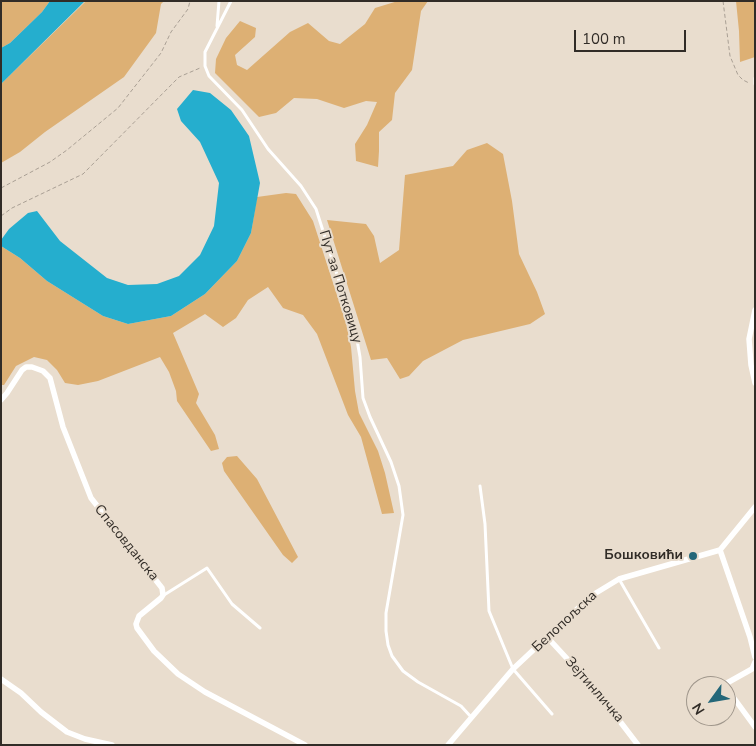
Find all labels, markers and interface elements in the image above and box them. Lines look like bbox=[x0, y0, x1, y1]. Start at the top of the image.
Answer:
scale bar bbox=[576, 20, 688, 52]
text: 100 m bbox=[582, 29, 626, 49]
street label: Пут за Потковицу bbox=[315, 228, 365, 346]
street label: Спасовданска bbox=[90, 502, 162, 584]
place label: Бошковићи bbox=[604, 548, 683, 564]
marker: Бошковићи bbox=[687, 550, 699, 562]
street label: Белопољска bbox=[529, 588, 601, 656]
street label: Зејтинличка bbox=[561, 654, 627, 726]
north arrow bbox=[686, 676, 736, 726]
text: N bbox=[688, 699, 710, 718]

